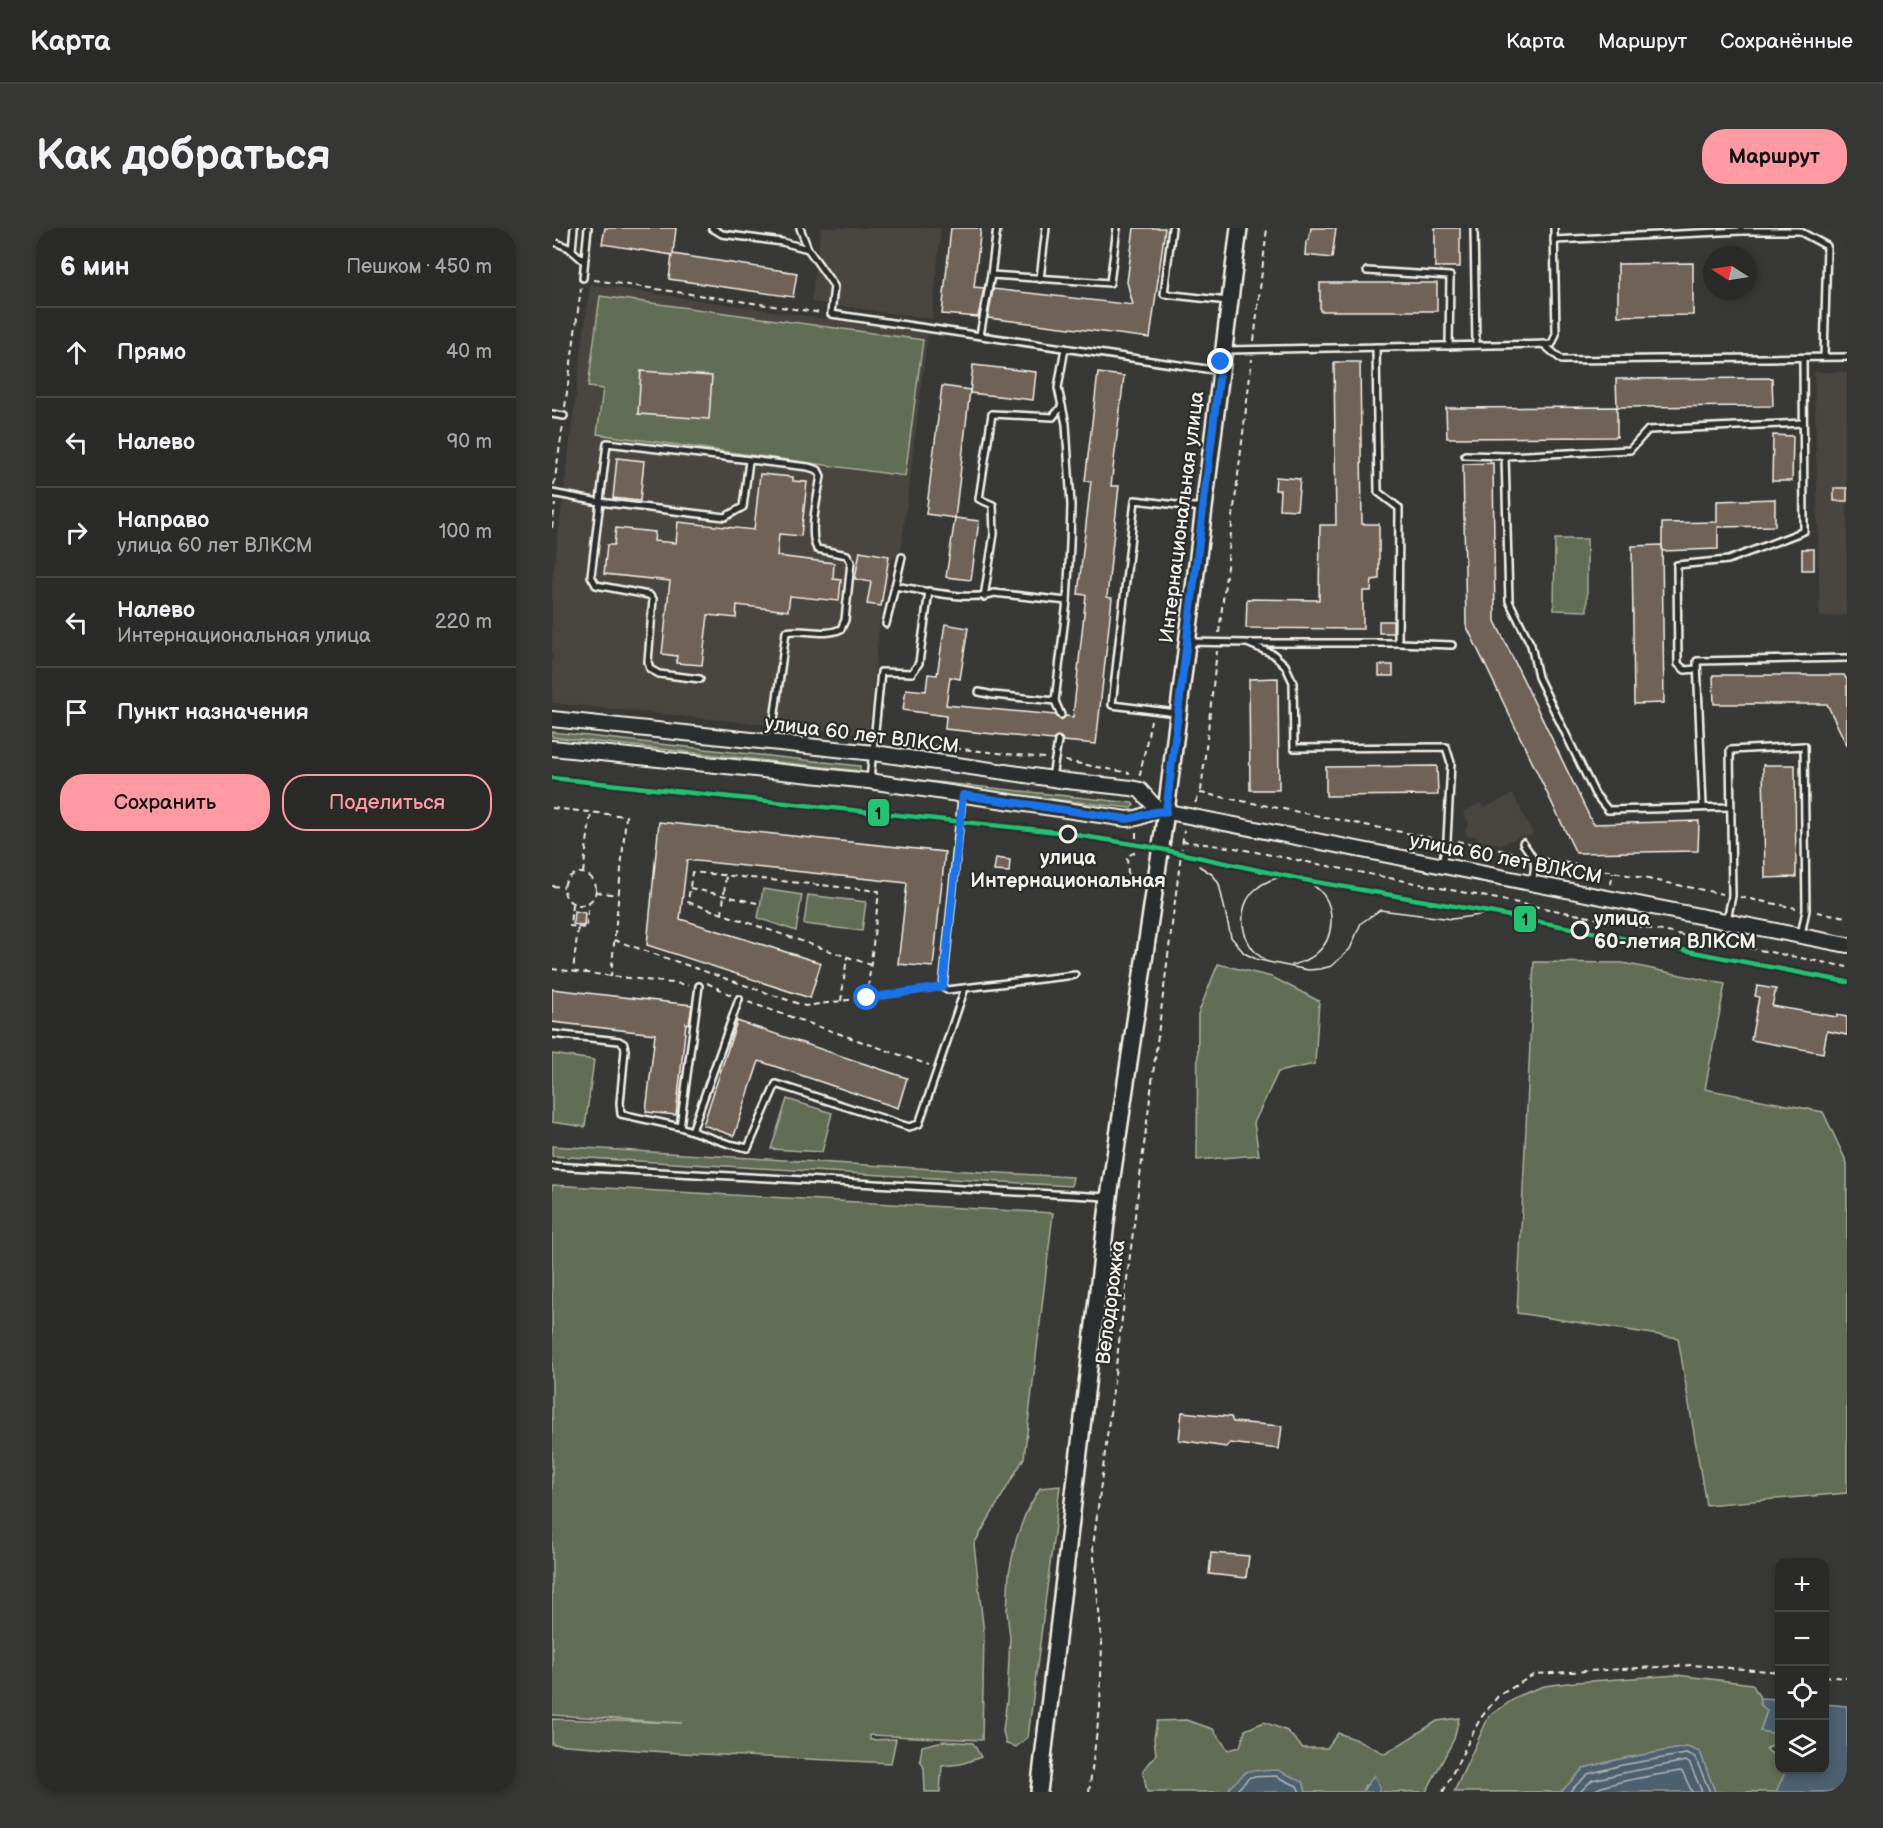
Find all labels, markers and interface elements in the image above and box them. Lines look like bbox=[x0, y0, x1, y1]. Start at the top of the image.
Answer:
text: Карта bbox=[30, 25, 110, 58]
text: Карта bbox=[1506, 29, 1565, 54]
text: Маршрут bbox=[1598, 29, 1687, 54]
text: Сохранённые bbox=[1720, 29, 1853, 54]
button: Маршрут bbox=[1702, 129, 1847, 184]
text: Как добраться bbox=[36, 131, 331, 182]
north arrow bbox=[1703, 246, 1757, 300]
text: 6 мин bbox=[60, 252, 130, 283]
text: Пешком · 450 m bbox=[346, 255, 492, 279]
icon: ahead bbox=[60, 336, 93, 369]
text: Прямо bbox=[117, 339, 186, 366]
text: 40 m bbox=[446, 340, 492, 364]
route end bbox=[1207, 348, 1233, 374]
street label: Интернациональная улица bbox=[1155, 390, 1209, 645]
icon: left bbox=[60, 426, 93, 459]
text: Налево bbox=[117, 429, 195, 456]
text: 90 m bbox=[447, 430, 492, 454]
text: Направо bbox=[117, 507, 209, 534]
icon: right bbox=[60, 516, 93, 549]
text: 100 m bbox=[439, 520, 492, 544]
text: улица 60 лет ВЛКСМ bbox=[117, 534, 313, 558]
text: Налево bbox=[117, 597, 195, 624]
icon: left bbox=[60, 606, 93, 639]
text: 220 m bbox=[435, 610, 492, 634]
text: Интернациональная улица bbox=[117, 624, 371, 648]
icon: arrive bbox=[60, 696, 93, 729]
text: Пункт назначения bbox=[117, 699, 309, 726]
street label: улица 60 лет ВЛКСМ bbox=[763, 711, 960, 759]
button: Сохранить bbox=[60, 774, 270, 831]
button: Поделиться bbox=[282, 774, 492, 831]
line badge: 1 bbox=[867, 798, 890, 827]
text: 1 bbox=[875, 805, 881, 824]
marker: улица Интернациональная bbox=[1059, 825, 1077, 843]
street label: улица 60 лет ВЛКСМ bbox=[1408, 829, 1604, 889]
place label: улица Интернациональная bbox=[970, 846, 1166, 893]
line badge: 1 bbox=[1513, 905, 1537, 933]
place label: улица 60-летия ВЛКСМ bbox=[1594, 907, 1756, 954]
text: 1 bbox=[1522, 911, 1528, 930]
marker: улица 60-летия ВЛКСМ bbox=[1571, 921, 1589, 939]
route start bbox=[853, 984, 879, 1010]
street label: Велодорожка bbox=[1091, 1238, 1131, 1366]
map controls bbox=[1775, 1558, 1829, 1774]
button: + bbox=[1775, 1558, 1829, 1612]
button: − bbox=[1775, 1612, 1829, 1666]
button: locate bbox=[1775, 1666, 1829, 1720]
button: layers bbox=[1775, 1720, 1829, 1774]

